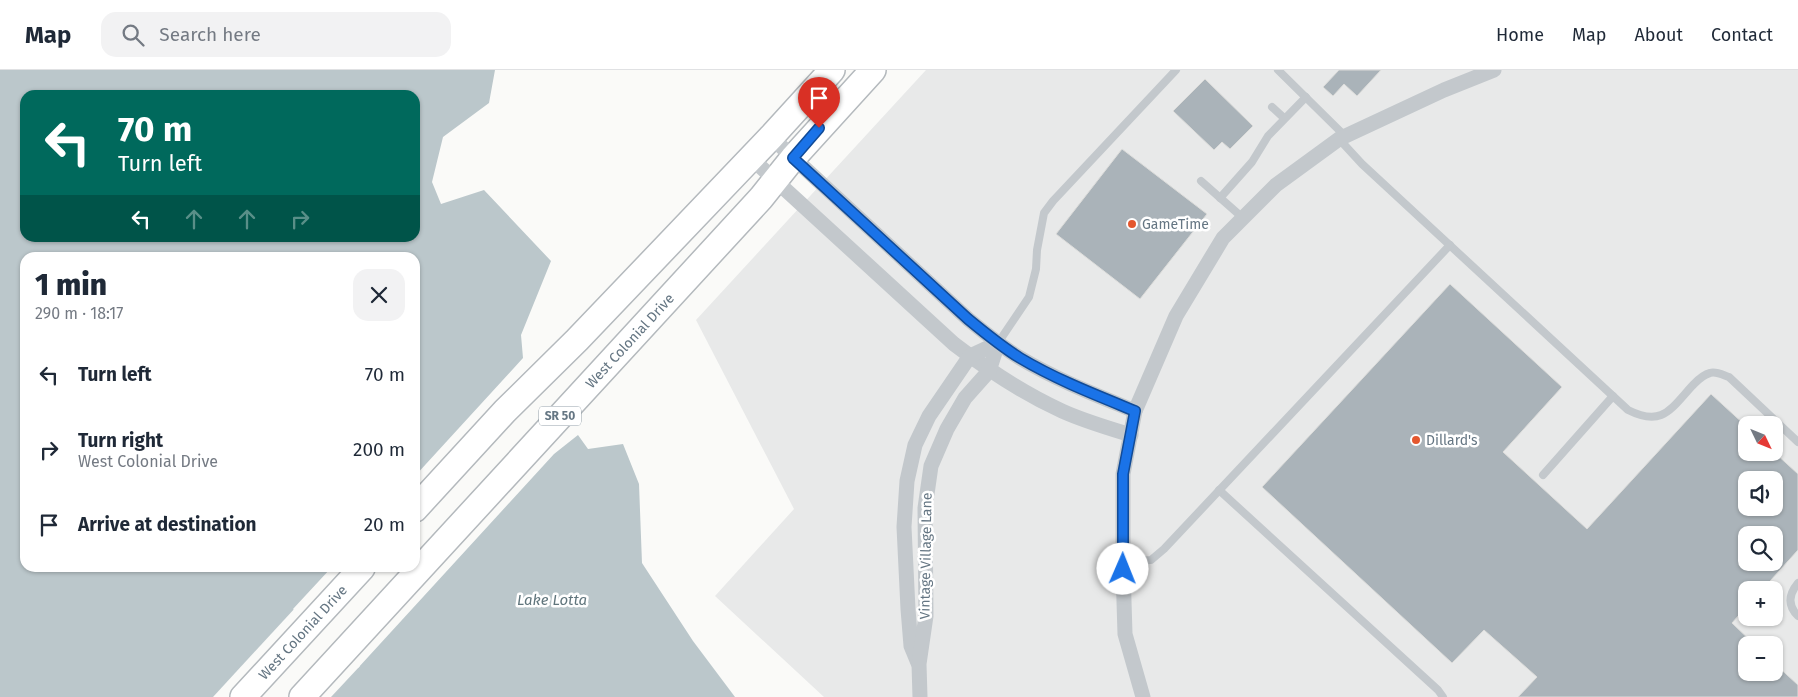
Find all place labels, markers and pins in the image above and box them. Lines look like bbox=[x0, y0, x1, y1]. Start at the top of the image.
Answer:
pin bbox=[798, 77, 840, 128]
place label: GameTime bbox=[1142, 216, 1209, 233]
marker: GameTime bbox=[1126, 218, 1138, 230]
place label: Dillard's bbox=[1426, 432, 1478, 449]
marker: Dillard's bbox=[1410, 434, 1422, 446]

